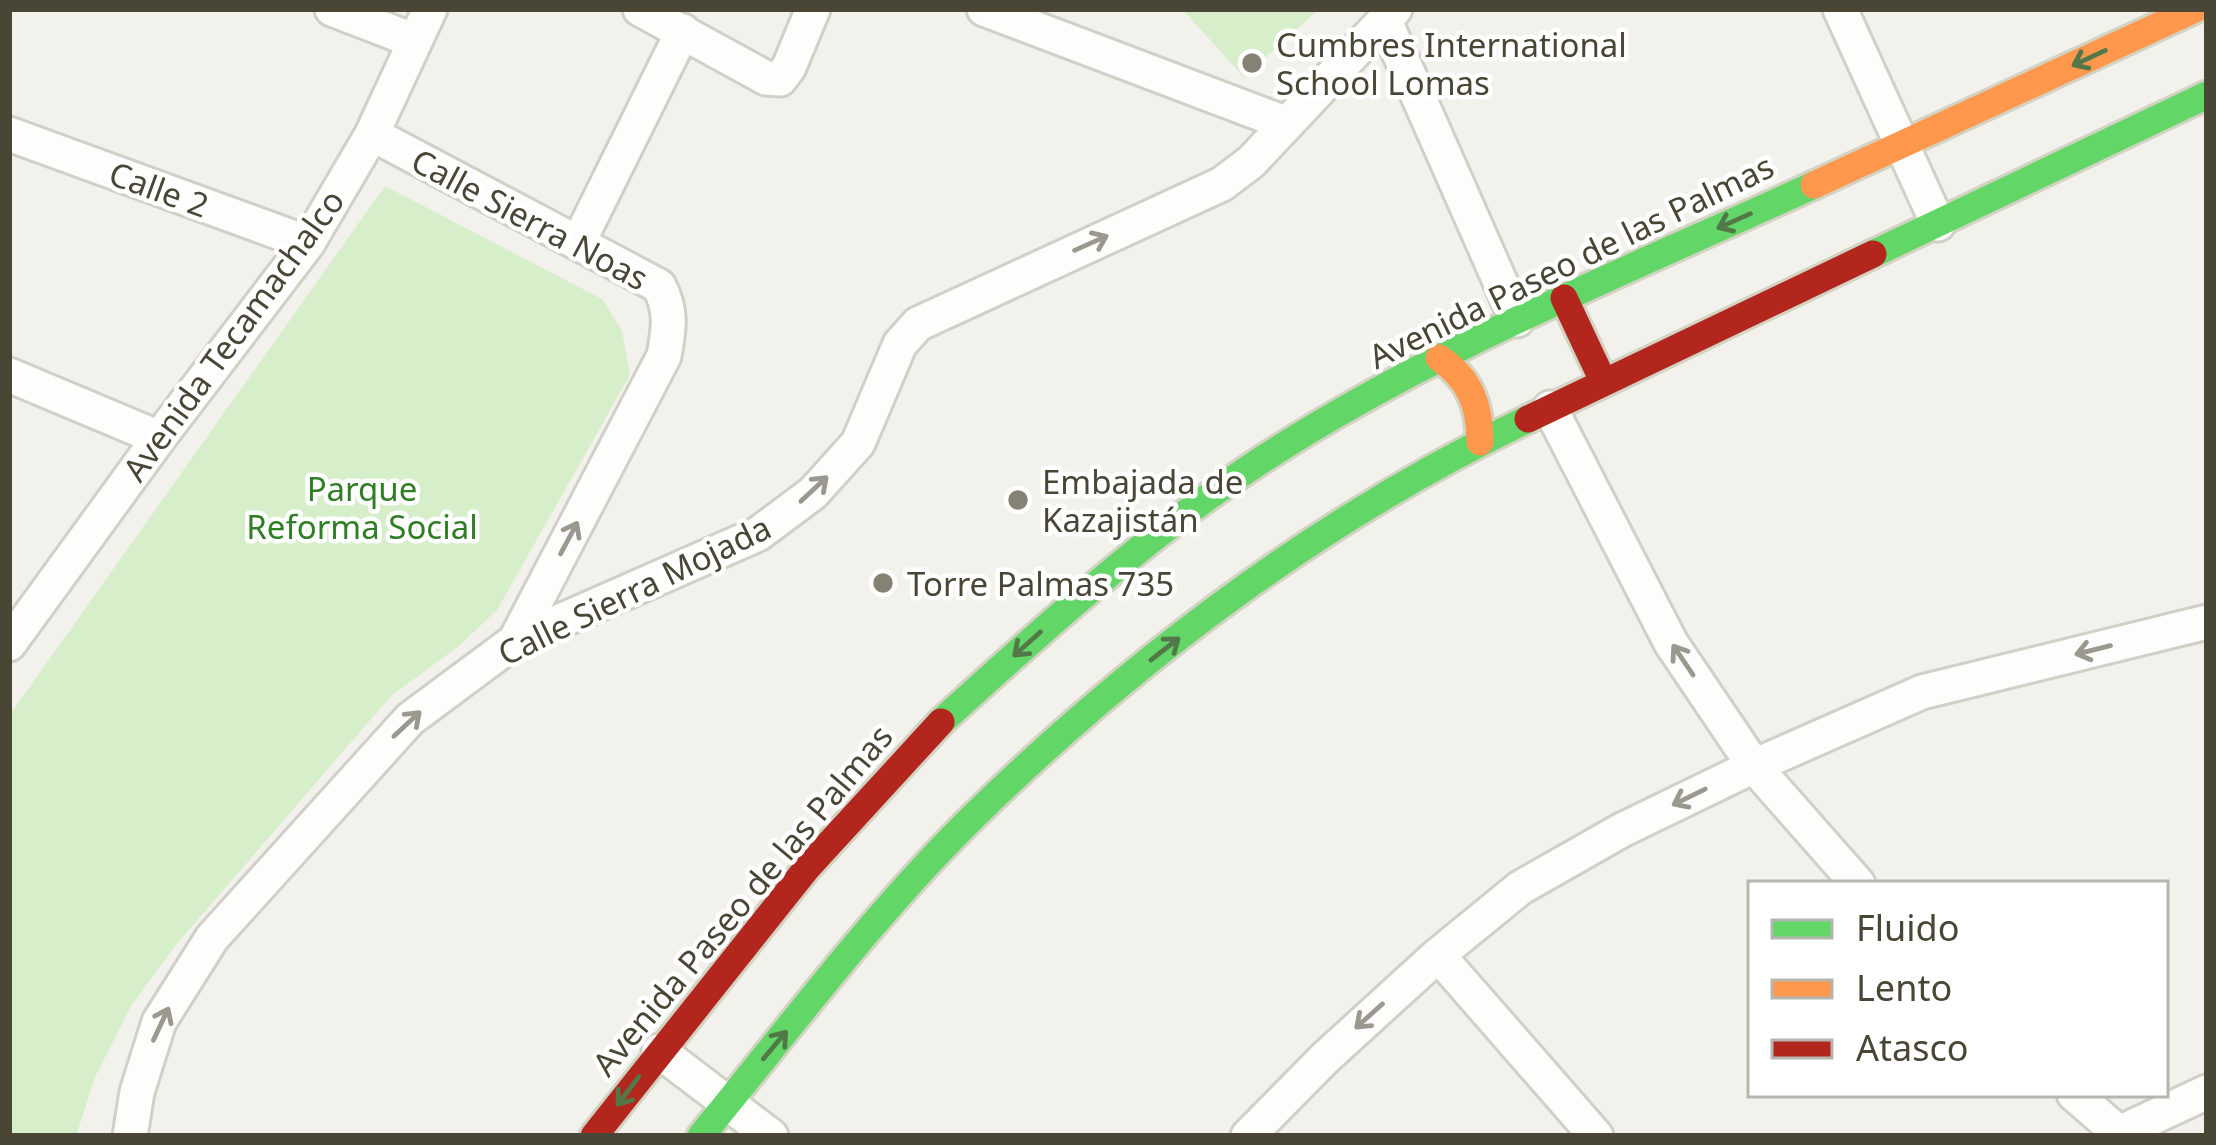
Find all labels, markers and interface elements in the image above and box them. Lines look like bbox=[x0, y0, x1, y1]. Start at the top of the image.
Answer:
place label: Cumbres International School Lomas bbox=[1276, 22, 1627, 105]
one-way arrow bbox=[2072, 48, 2108, 70]
marker: Cumbres International School Lomas bbox=[1239, 50, 1265, 76]
street label: Calle Sierra Noas bbox=[404, 138, 656, 300]
street label: Avenida Paseo de las Palmas bbox=[1361, 143, 1781, 379]
street label: Calle 2 bbox=[103, 150, 215, 228]
street label: Avenida Tecamachalco bbox=[112, 180, 354, 490]
one-way arrow bbox=[1717, 211, 1753, 233]
one-way arrow bbox=[1072, 230, 1108, 252]
place label: Embajada de Kazajistán bbox=[1042, 459, 1243, 542]
park label: Parque Reforma Social bbox=[246, 466, 478, 549]
one-way arrow bbox=[799, 476, 828, 504]
marker: Embajada de Kazajistán bbox=[1005, 487, 1031, 513]
street label: Calle Sierra Mojada bbox=[490, 504, 778, 676]
one-way arrow bbox=[558, 521, 581, 556]
place label: Torre Palmas 735 bbox=[907, 561, 1174, 606]
marker: Torre Palmas 735 bbox=[870, 570, 896, 596]
one-way arrow bbox=[1012, 630, 1042, 657]
one-way arrow bbox=[1148, 637, 1181, 662]
one-way arrow bbox=[2075, 640, 2113, 662]
one-way arrow bbox=[1670, 643, 1695, 677]
one-way arrow bbox=[392, 711, 421, 739]
street label: Avenida Paseo de las Palmas bbox=[582, 715, 902, 1085]
one-way arrow bbox=[1672, 787, 1707, 810]
legend bbox=[1748, 881, 2168, 1097]
text: Fluido bbox=[1856, 903, 1959, 952]
text: Lento bbox=[1856, 963, 1952, 1012]
one-way arrow bbox=[1355, 1002, 1385, 1030]
one-way arrow bbox=[151, 1007, 173, 1043]
text: Atasco bbox=[1856, 1023, 1969, 1072]
one-way arrow bbox=[760, 1030, 788, 1061]
one-way arrow bbox=[616, 1074, 642, 1107]

